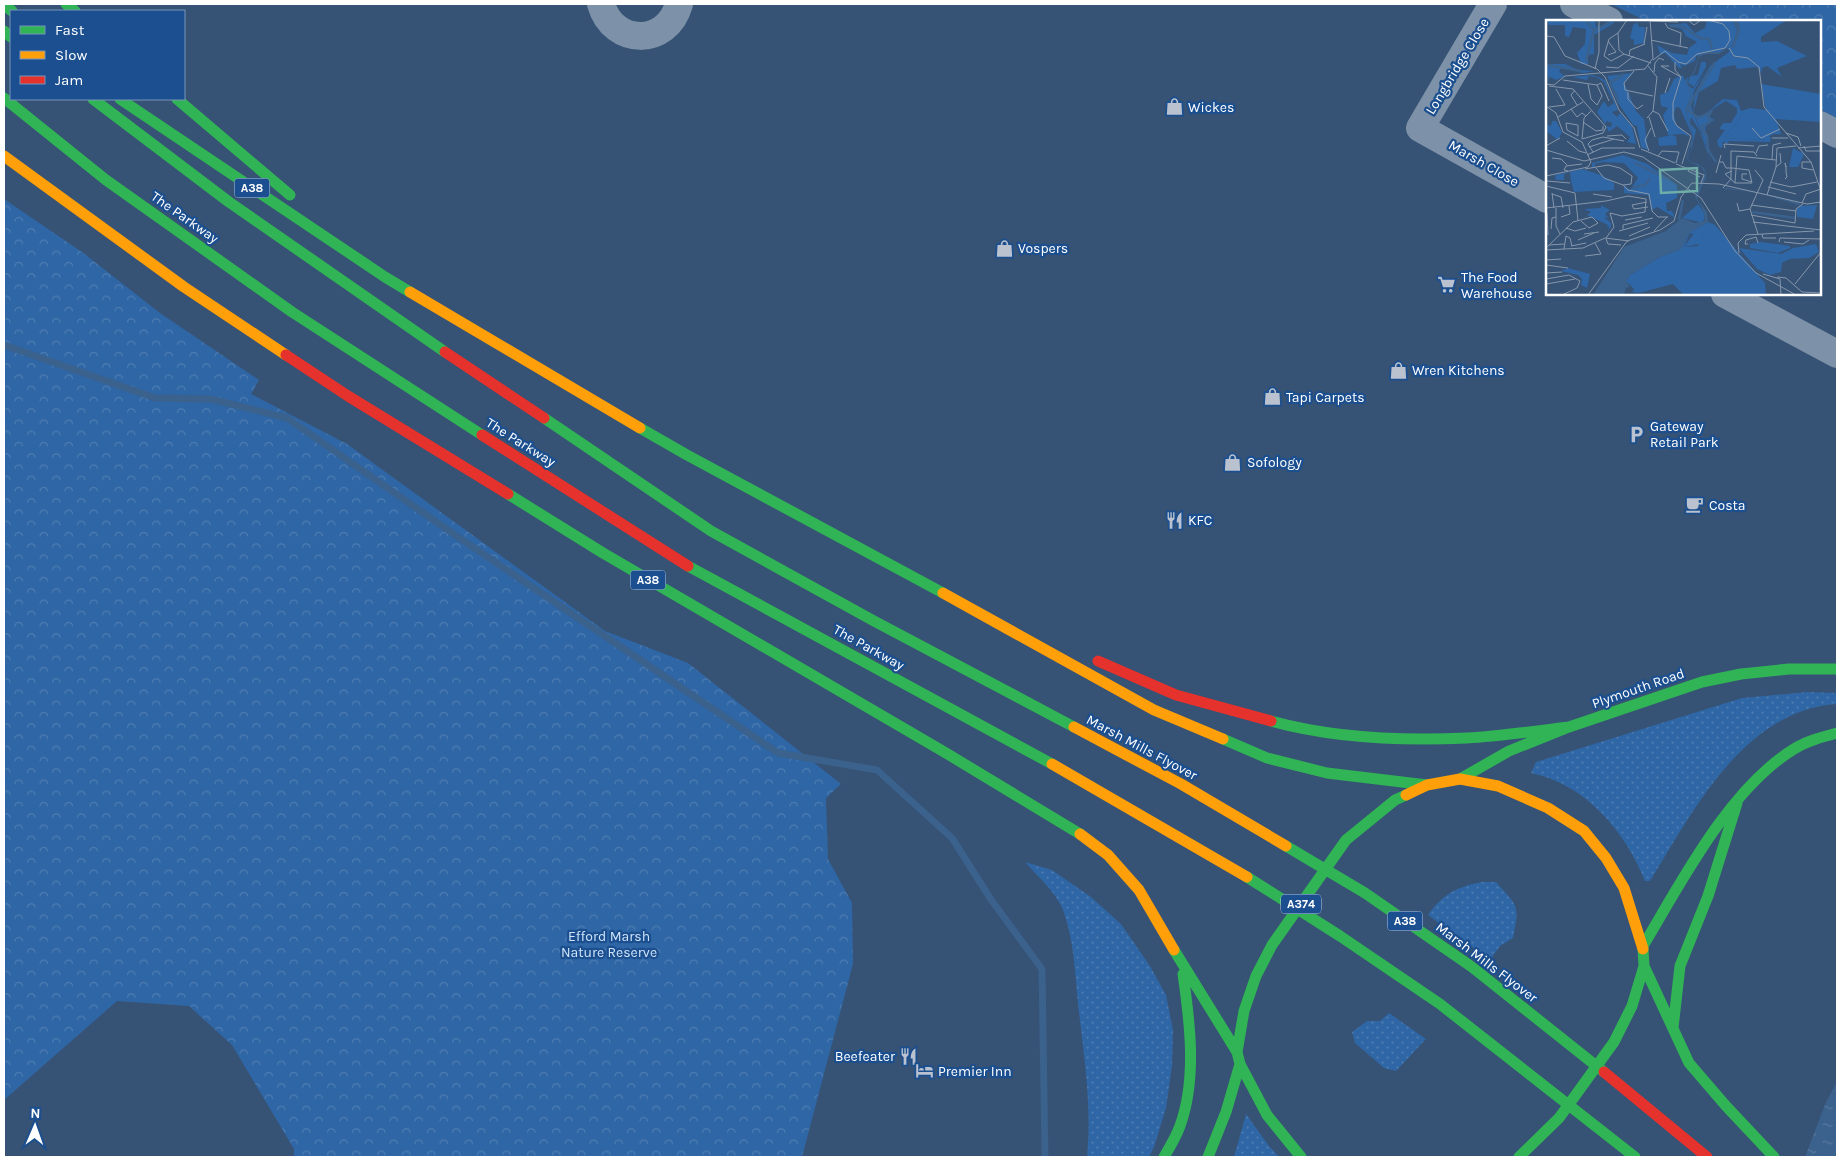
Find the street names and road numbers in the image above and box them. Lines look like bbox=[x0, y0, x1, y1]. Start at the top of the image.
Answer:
street label: Longbridge Close bbox=[1422, 15, 1493, 118]
street label: Marsh Close bbox=[1446, 136, 1522, 190]
road number: A38 bbox=[234, 178, 270, 198]
street label: The Parkway bbox=[148, 188, 222, 247]
street label: The Parkway bbox=[483, 414, 559, 471]
road number: A38 bbox=[630, 570, 666, 590]
street label: The Parkway bbox=[830, 621, 908, 674]
street label: Plymouth Road bbox=[1590, 665, 1687, 712]
street label: Marsh Mills Flyover bbox=[1083, 711, 1201, 784]
road number: A374 bbox=[1281, 894, 1321, 914]
road number: A38 bbox=[1388, 911, 1422, 930]
street label: Marsh Mills Flyover bbox=[1432, 919, 1542, 1007]

